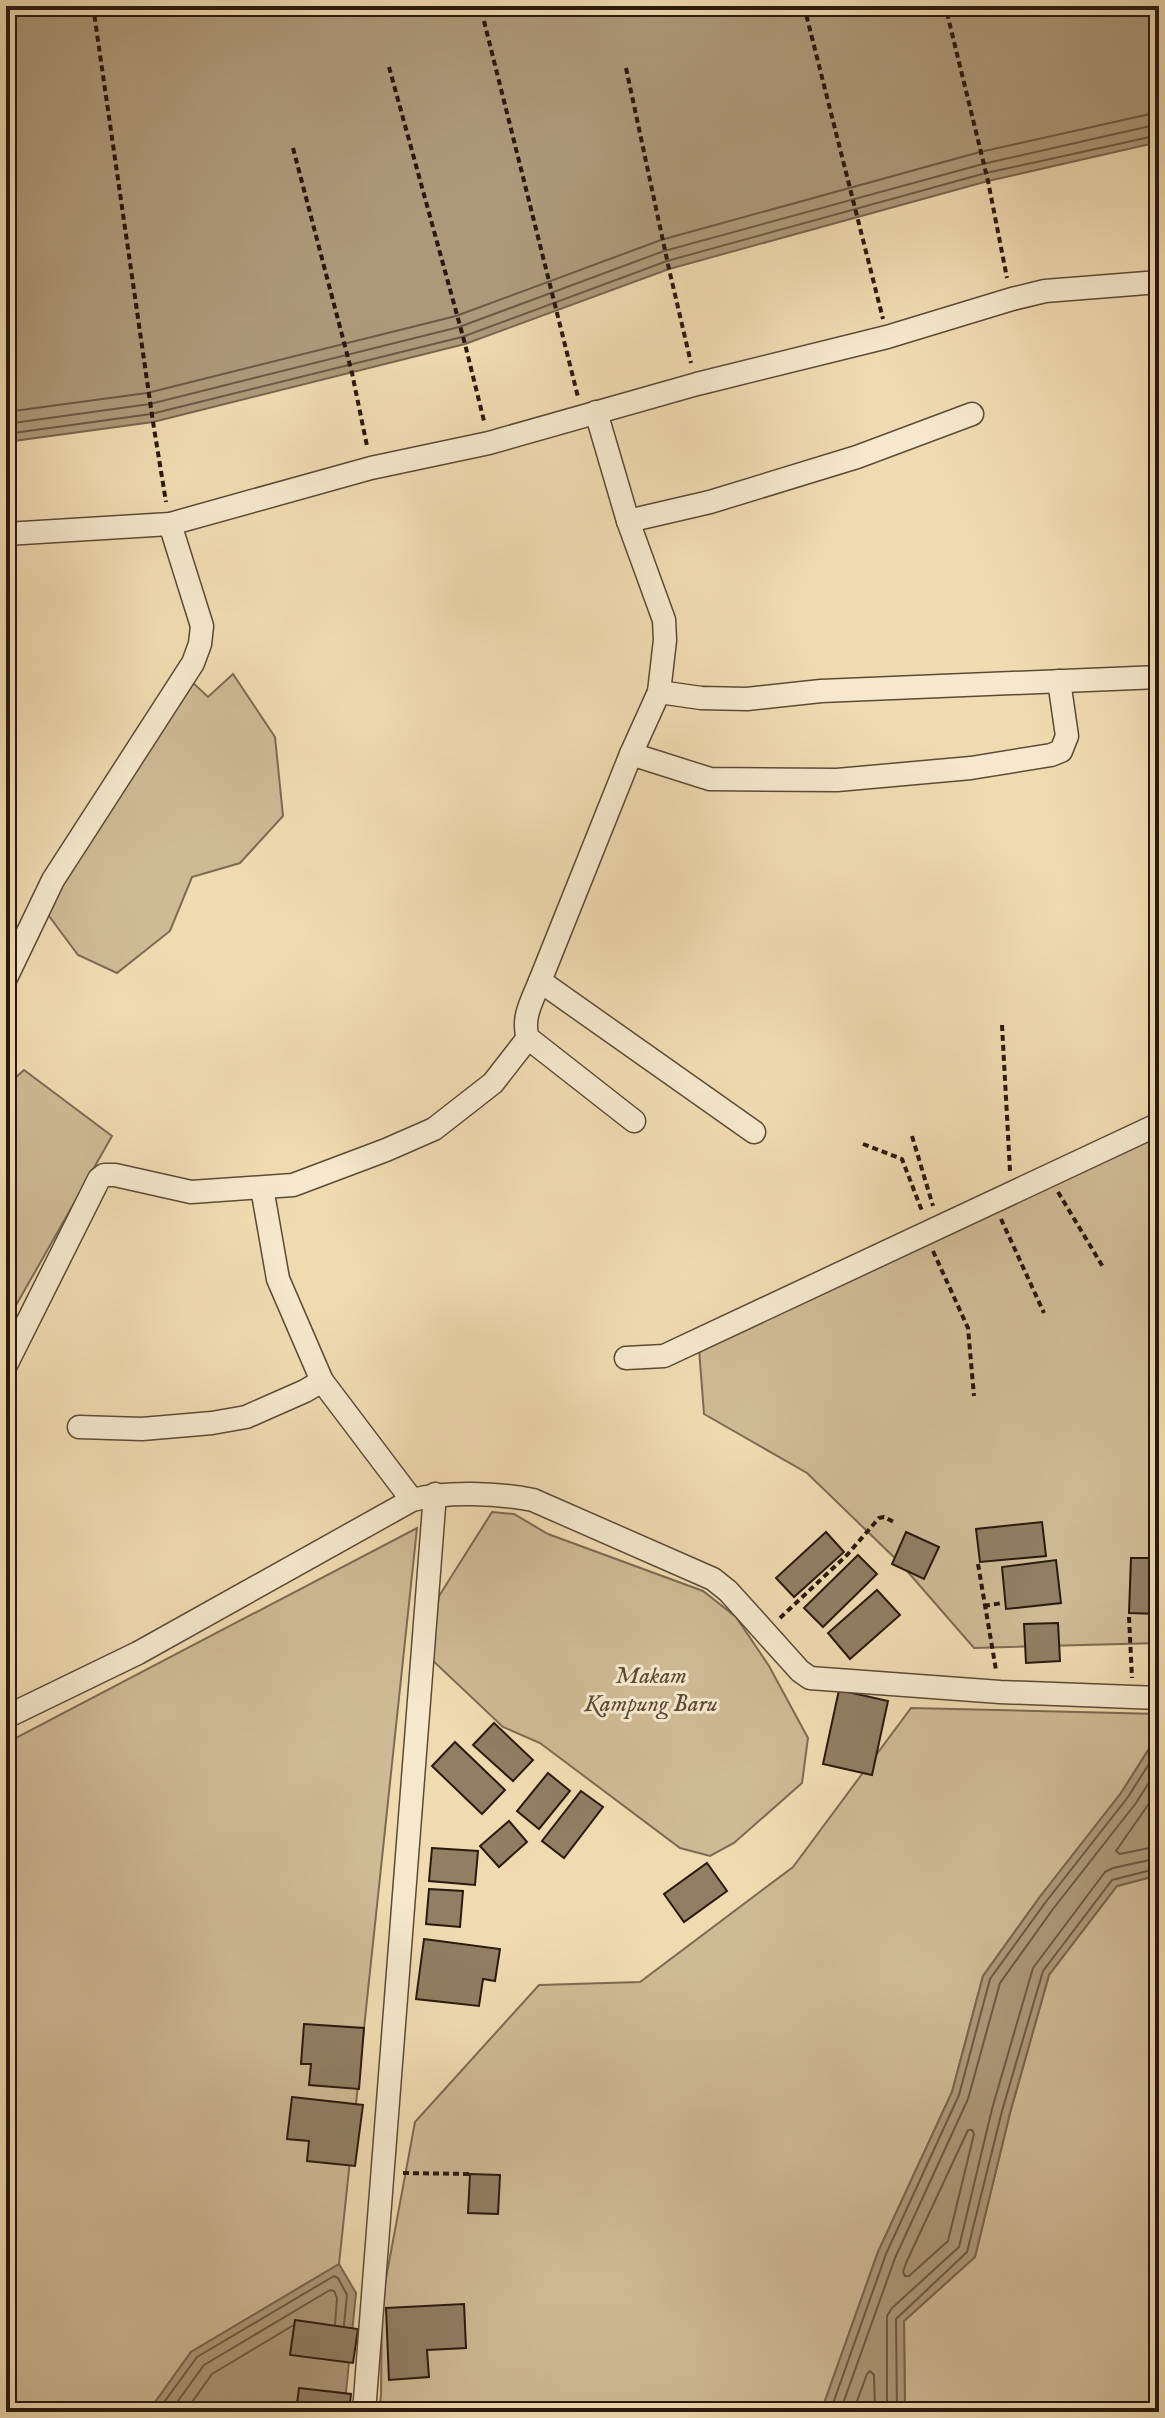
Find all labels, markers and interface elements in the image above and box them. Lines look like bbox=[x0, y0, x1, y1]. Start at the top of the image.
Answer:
park label: Makam Kampung Baru bbox=[583, 1661, 718, 1720]

